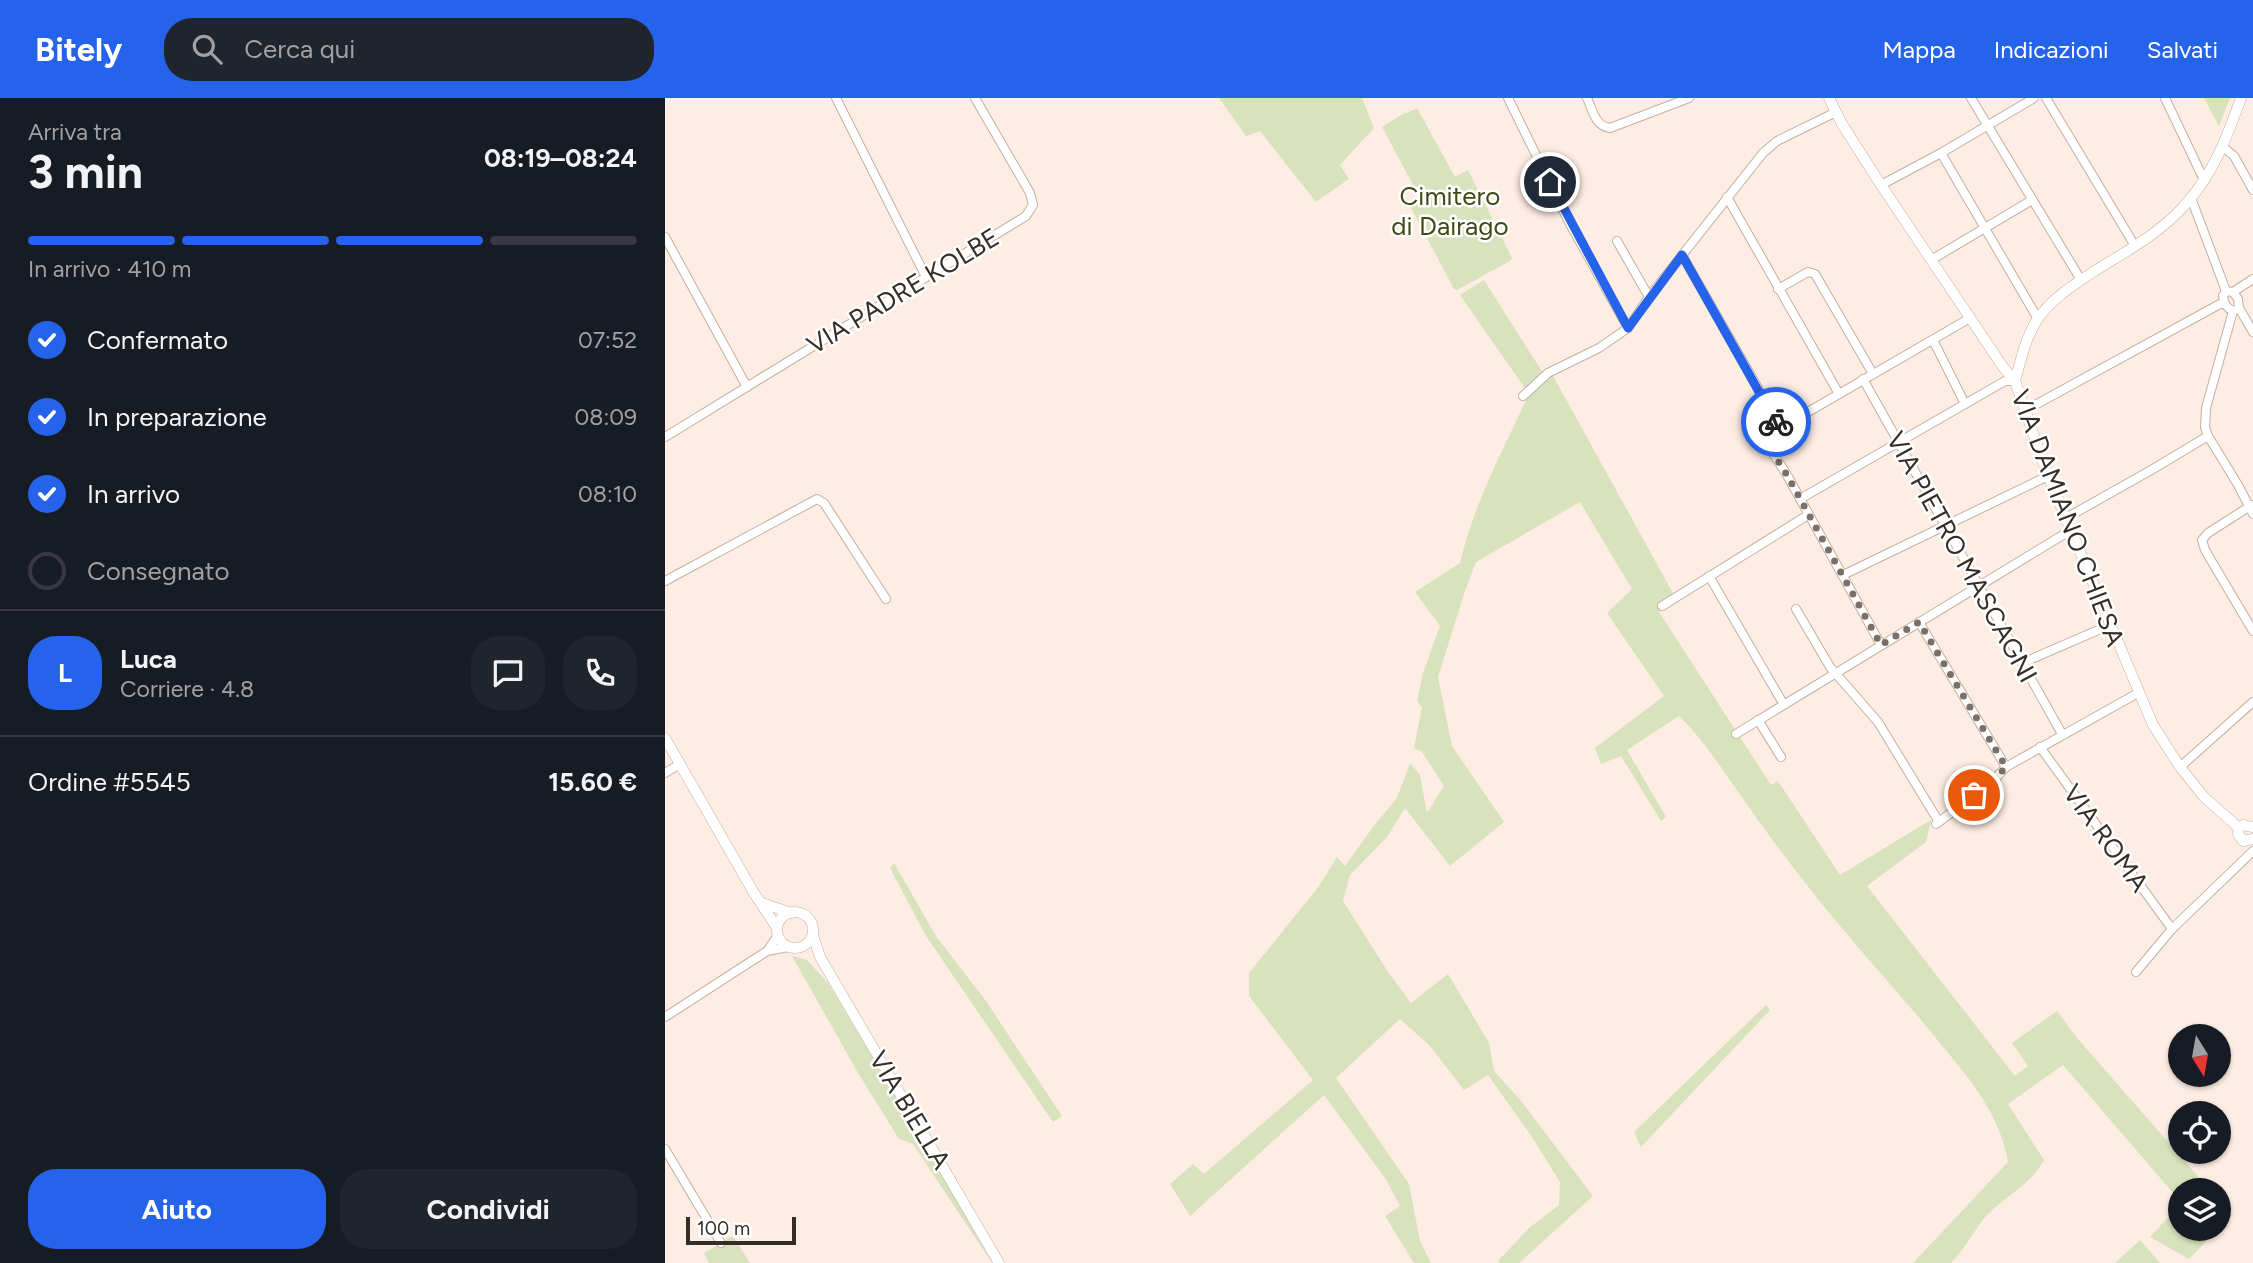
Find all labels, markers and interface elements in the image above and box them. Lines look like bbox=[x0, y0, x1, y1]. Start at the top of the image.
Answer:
search box bbox=[164, 18, 654, 81]
text: Bitely bbox=[35, 30, 122, 69]
icon: search bbox=[188, 30, 226, 68]
text: Cerca qui bbox=[244, 33, 355, 65]
text: Mappa bbox=[1883, 35, 1956, 64]
text: Indicazioni bbox=[1994, 35, 2109, 64]
text: Salvati bbox=[2147, 35, 2218, 64]
text: Arriva tra bbox=[28, 118, 122, 146]
text: 08:19–08:24 bbox=[484, 142, 637, 174]
text: 3 min bbox=[28, 144, 143, 200]
pin bbox=[1520, 152, 1580, 212]
icon: home bbox=[1531, 163, 1569, 201]
park label: Cimitero di Dairago bbox=[1391, 180, 1509, 242]
street label: VIA PADRE KOLBE bbox=[801, 221, 1005, 361]
text: In arrivo · 410 m bbox=[28, 255, 191, 283]
icon: check bbox=[28, 321, 66, 359]
text: Confermato bbox=[87, 324, 228, 356]
text: 07:52 bbox=[578, 326, 637, 354]
street label: VIA DAMIANO CHIESA bbox=[2004, 385, 2132, 651]
courier bbox=[1741, 387, 1811, 457]
icon: check bbox=[28, 398, 66, 436]
text: In preparazione bbox=[87, 401, 267, 433]
text: 08:09 bbox=[575, 403, 637, 431]
icon: bike bbox=[1757, 403, 1795, 441]
street label: VIA PIETRO MASCAGNI bbox=[1880, 426, 2044, 688]
icon: check bbox=[28, 475, 66, 513]
text: In arrivo bbox=[87, 478, 180, 510]
text: 08:10 bbox=[578, 480, 637, 508]
text: Consegnato bbox=[87, 555, 230, 587]
button: chat bbox=[471, 636, 545, 710]
button: phone bbox=[563, 636, 637, 710]
text: Luca bbox=[120, 643, 177, 675]
text: L bbox=[58, 657, 72, 689]
text: Corriere · 4.8 bbox=[120, 675, 254, 703]
pin bbox=[1944, 765, 2004, 825]
text: Ordine #5545 bbox=[28, 766, 191, 798]
text: 15.60 € bbox=[548, 766, 637, 798]
icon: bag bbox=[1955, 776, 1993, 814]
street label: VIA ROMA bbox=[2056, 778, 2156, 898]
north arrow bbox=[2168, 1024, 2231, 1087]
map controls bbox=[2168, 1024, 2231, 1241]
street label: VIA BIELLA bbox=[862, 1045, 958, 1175]
button: locate bbox=[2168, 1101, 2231, 1164]
button: Aiuto bbox=[28, 1169, 326, 1249]
button: Condividi bbox=[340, 1169, 637, 1249]
button: layers bbox=[2168, 1178, 2231, 1241]
scale bar bbox=[686, 1214, 796, 1246]
text: 100 m bbox=[697, 1217, 750, 1240]

